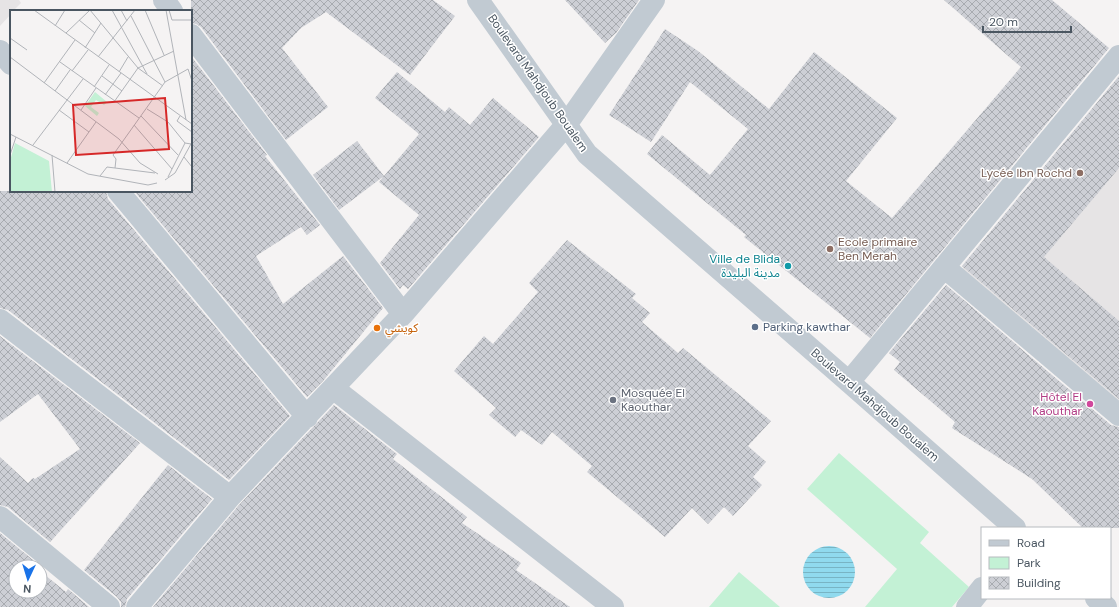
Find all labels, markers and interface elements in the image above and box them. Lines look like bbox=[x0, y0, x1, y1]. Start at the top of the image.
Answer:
scale bar bbox=[983, 8, 1071, 34]
inset map bbox=[10, 10, 192, 192]
street label: Boulevard Mahdjoub Boualem bbox=[484, 11, 592, 155]
text: 20 m bbox=[989, 14, 1018, 30]
place label: Lycée Ibn Rochd bbox=[981, 165, 1072, 181]
marker: Lycée Ibn Rochd bbox=[1075, 168, 1085, 178]
place label: Ecole primaire Ben Merah bbox=[838, 234, 918, 264]
marker: Ecole primaire Ben Merah bbox=[825, 244, 835, 254]
place label: Ville de Blida مدينة البليدة bbox=[709, 251, 780, 281]
marker: Ville de Blida مدينة البليدة bbox=[783, 261, 793, 271]
place label: Parking kawthar bbox=[763, 319, 851, 335]
place label: كويشي bbox=[385, 320, 419, 338]
marker: Parking kawthar bbox=[750, 322, 760, 332]
marker: كويشي bbox=[372, 323, 382, 333]
street label: Boulevard Mahdjoub Boualem bbox=[808, 345, 942, 465]
place label: Mosquée El Kaouthar bbox=[621, 385, 685, 415]
place label: Hôtel El Kaouthar bbox=[1032, 389, 1083, 419]
marker: Mosquée El Kaouthar bbox=[608, 395, 618, 405]
marker: Hôtel El Kaouthar bbox=[1085, 399, 1095, 409]
legend bbox=[981, 527, 1111, 599]
text: Road bbox=[1017, 535, 1045, 551]
text: Park bbox=[1017, 555, 1041, 571]
north arrow bbox=[8, 559, 48, 599]
text: Building bbox=[1017, 575, 1061, 591]
text: N bbox=[23, 582, 32, 596]

